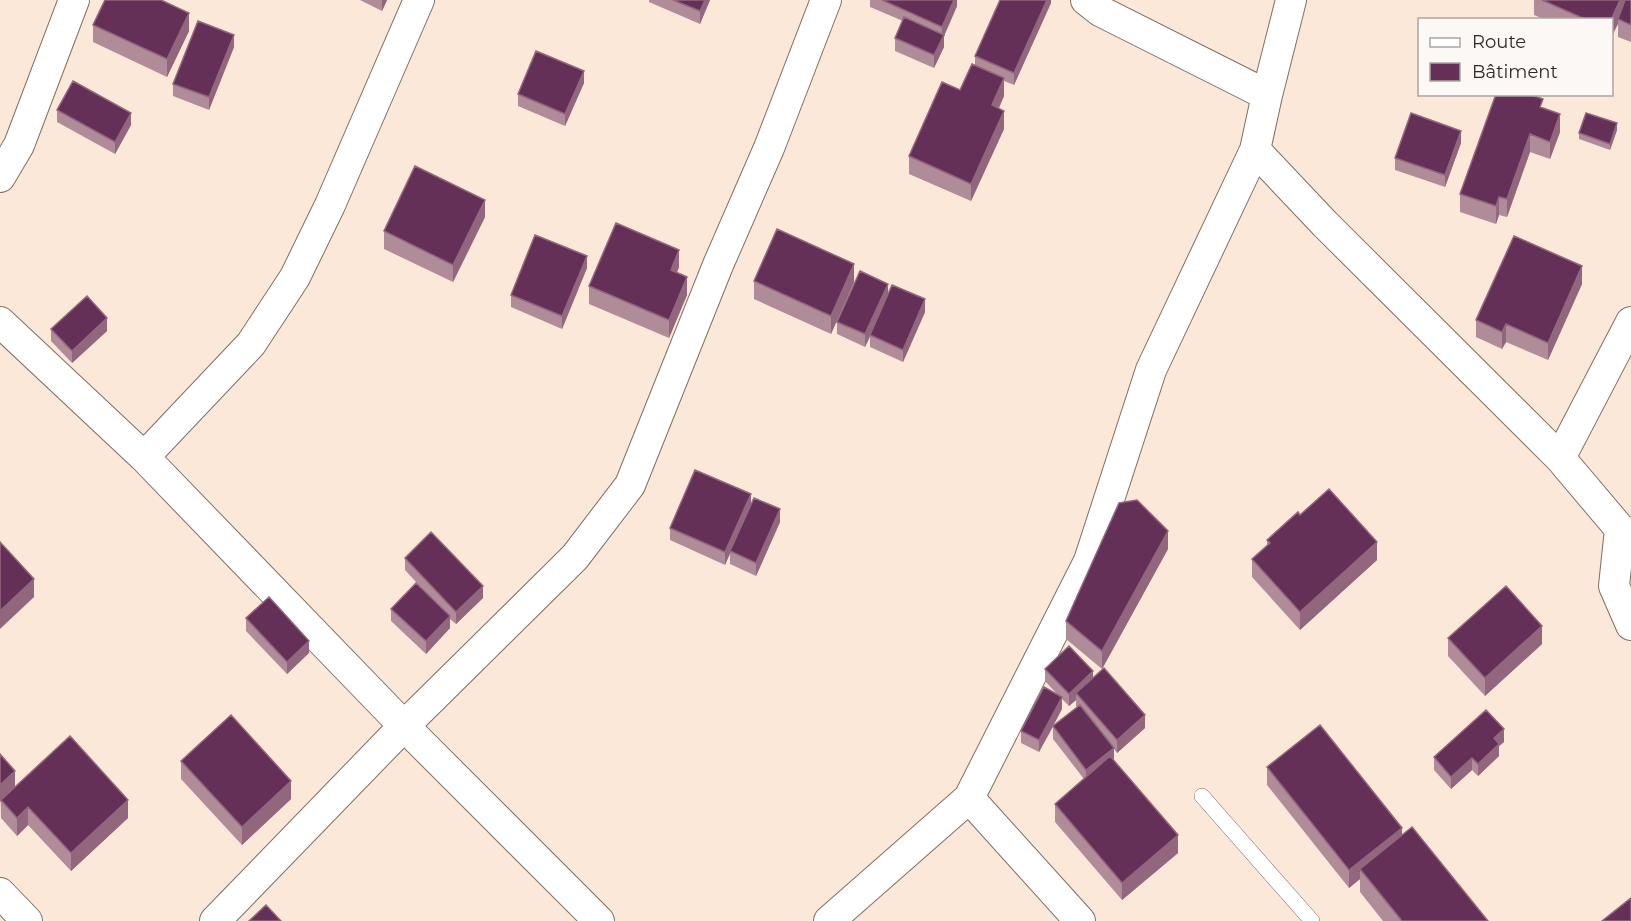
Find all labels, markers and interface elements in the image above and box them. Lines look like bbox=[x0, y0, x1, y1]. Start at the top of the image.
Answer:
legend bbox=[1418, 18, 1613, 96]
text: Route bbox=[1472, 31, 1526, 53]
text: Bâtiment bbox=[1472, 61, 1558, 83]

